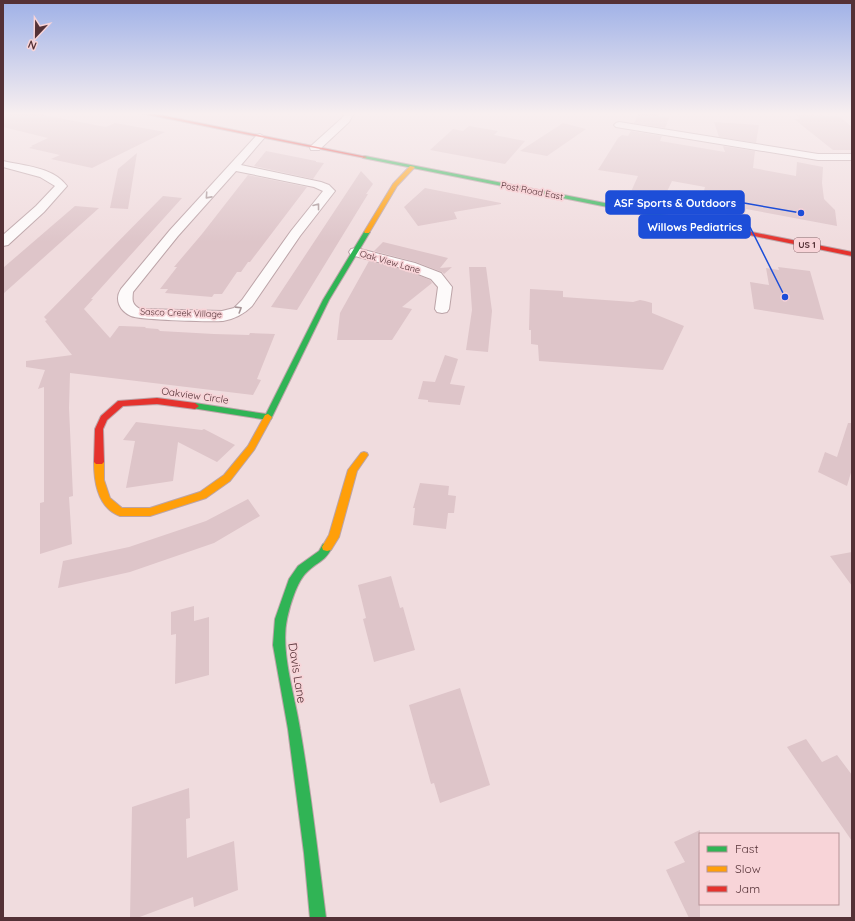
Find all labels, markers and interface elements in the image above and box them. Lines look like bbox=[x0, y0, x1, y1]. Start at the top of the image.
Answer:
north arrow bbox=[16, 16, 56, 56]
text: N bbox=[26, 37, 39, 53]
street label: Post Road East bbox=[500, 179, 564, 202]
one-way arrow bbox=[205, 191, 212, 199]
callout: ASF Sports & Outdoors bbox=[606, 191, 744, 214]
text: ASF Sports & Outdoors bbox=[614, 196, 736, 210]
one-way arrow bbox=[312, 204, 319, 211]
callout: Willows Pediatrics bbox=[639, 215, 750, 238]
text: Willows Pediatrics bbox=[648, 220, 742, 234]
road number: US 1 bbox=[794, 238, 820, 252]
street label: Oak View Lane bbox=[359, 248, 422, 275]
street label: Sasco Creek Village bbox=[140, 306, 222, 319]
one-way arrow bbox=[235, 307, 242, 314]
street label: Oakview Circle bbox=[160, 384, 230, 407]
street label: Davis Lane bbox=[285, 642, 310, 704]
legend bbox=[699, 833, 839, 905]
text: Fast bbox=[735, 841, 759, 856]
text: Slow bbox=[735, 861, 761, 876]
text: Jam bbox=[735, 881, 760, 896]

